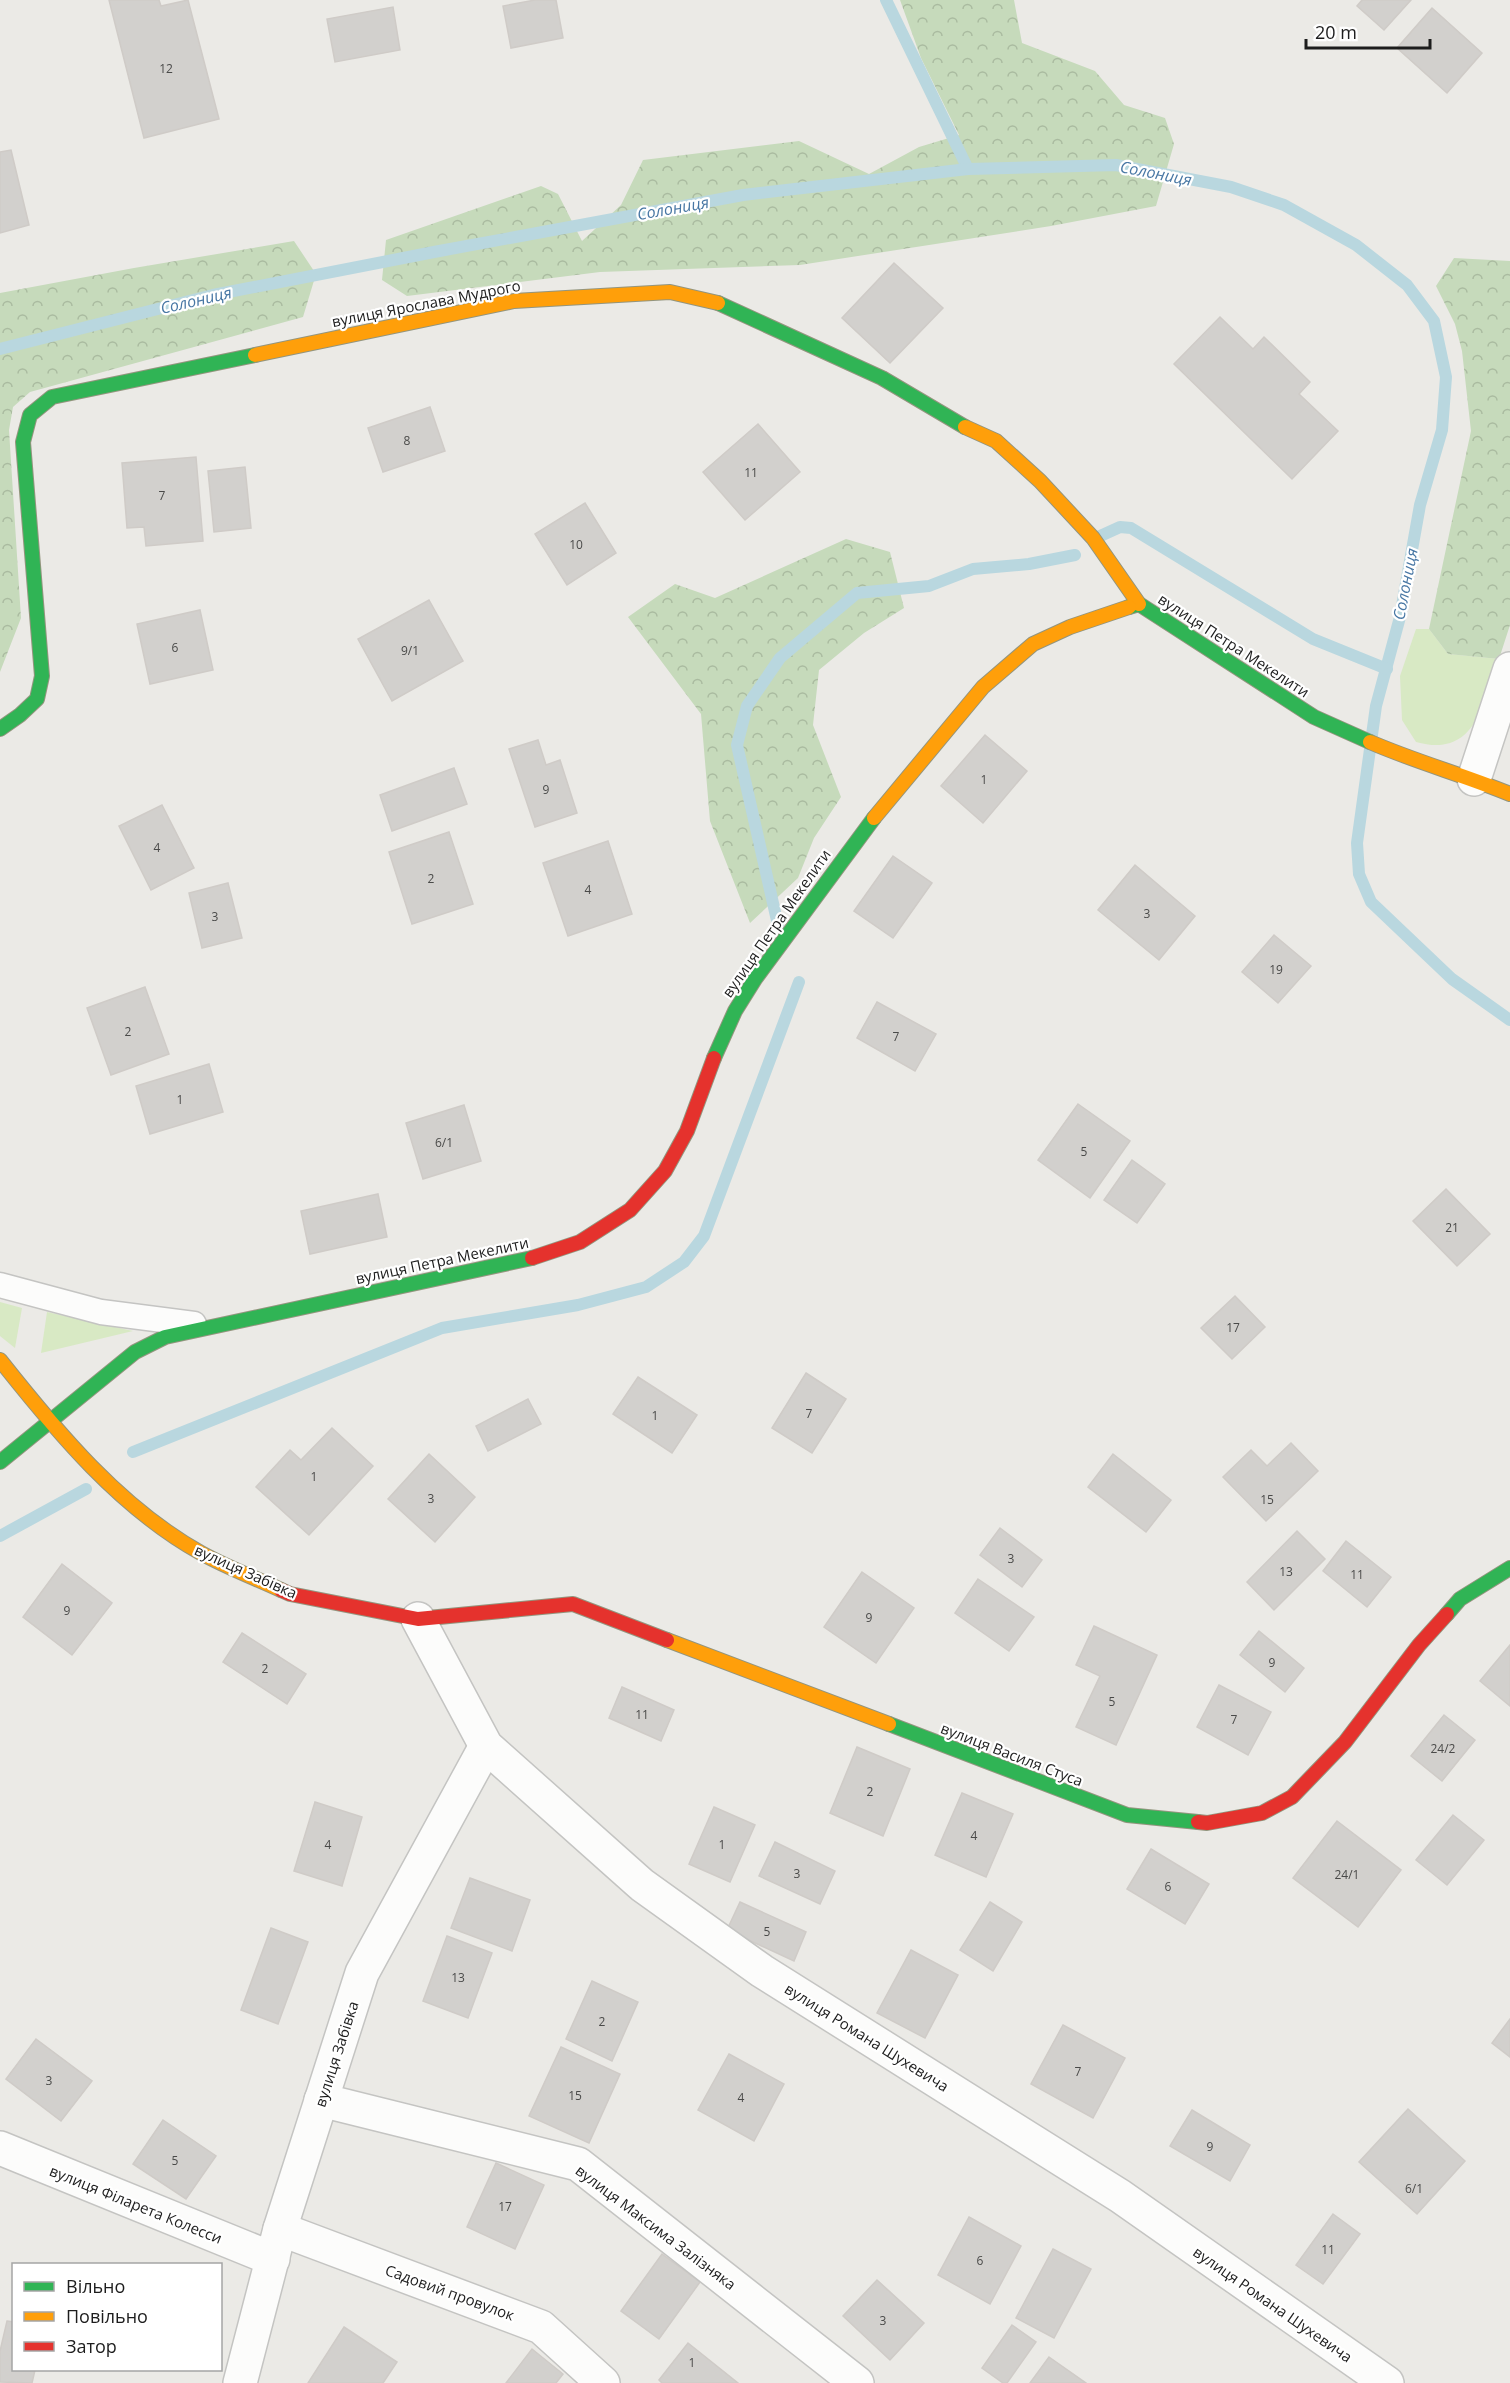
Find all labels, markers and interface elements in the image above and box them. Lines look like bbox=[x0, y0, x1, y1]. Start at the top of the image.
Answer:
scale bar bbox=[1306, 12, 1430, 50]
text: 20 m bbox=[1315, 20, 1357, 44]
house number: 12 bbox=[159, 60, 173, 77]
water label: Солониця bbox=[1118, 155, 1194, 191]
water label: Солониця bbox=[635, 191, 711, 225]
street label: вулиця Ярослава Мудрого bbox=[330, 275, 522, 331]
water label: Солониця bbox=[158, 281, 234, 319]
house number: 8 bbox=[404, 432, 411, 449]
house number: 11 bbox=[744, 464, 758, 481]
house number: 7 bbox=[159, 487, 166, 504]
house number: 10 bbox=[569, 536, 583, 553]
water label: Солониця bbox=[1387, 546, 1423, 622]
street label: вулиця Петра Мекелити bbox=[1155, 589, 1313, 701]
house number: 6 bbox=[172, 639, 179, 656]
house number: 9/1 bbox=[401, 642, 419, 659]
house number: 1 bbox=[981, 771, 987, 788]
house number: 9 bbox=[543, 781, 550, 798]
house number: 4 bbox=[154, 839, 161, 856]
street label: вулиця Петра Мекелити bbox=[717, 845, 835, 1001]
house number: 2 bbox=[428, 870, 435, 887]
house number: 4 bbox=[585, 881, 592, 898]
house number: 3 bbox=[1144, 905, 1151, 922]
house number: 3 bbox=[212, 908, 219, 925]
house number: 19 bbox=[1269, 961, 1283, 978]
house number: 2 bbox=[125, 1023, 132, 1040]
house number: 7 bbox=[893, 1028, 900, 1045]
house number: 1 bbox=[177, 1091, 183, 1108]
house number: 6/1 bbox=[435, 1134, 453, 1151]
house number: 5 bbox=[1081, 1143, 1088, 1160]
house number: 21 bbox=[1445, 1219, 1459, 1236]
street label: вулиця Петра Мекелити bbox=[354, 1232, 530, 1288]
house number: 17 bbox=[1226, 1319, 1240, 1336]
house number: 7 bbox=[806, 1405, 813, 1422]
house number: 1 bbox=[652, 1407, 658, 1424]
house number: 1 bbox=[311, 1468, 317, 1485]
house number: 3 bbox=[428, 1490, 435, 1507]
house number: 15 bbox=[1260, 1491, 1274, 1508]
street label: вулиця Забівка bbox=[192, 1539, 300, 1603]
house number: 3 bbox=[1008, 1550, 1015, 1567]
house number: 13 bbox=[1279, 1563, 1293, 1580]
house number: 11 bbox=[1350, 1566, 1364, 1583]
house number: 9 bbox=[64, 1602, 71, 1619]
house number: 9 bbox=[866, 1609, 873, 1626]
house number: 9 bbox=[1269, 1654, 1276, 1671]
house number: 2 bbox=[262, 1660, 269, 1677]
house number: 5 bbox=[1109, 1693, 1116, 1710]
house number: 11 bbox=[635, 1706, 649, 1723]
house number: 7 bbox=[1231, 1711, 1238, 1728]
street label: вулиця Василя Стуса bbox=[938, 1718, 1086, 1790]
house number: 24/2 bbox=[1431, 1740, 1456, 1757]
house number: 2 bbox=[867, 1783, 874, 1800]
house number: 4 bbox=[971, 1827, 978, 1844]
house number: 4 bbox=[325, 1836, 332, 1853]
house number: 1 bbox=[719, 1836, 725, 1853]
house number: 3 bbox=[794, 1865, 801, 1882]
house number: 24/1 bbox=[1335, 1866, 1359, 1883]
house number: 6 bbox=[1165, 1878, 1172, 1895]
house number: 5 bbox=[764, 1923, 771, 1940]
house number: 13 bbox=[451, 1969, 465, 1986]
street label: вулиця Романа Шухевича bbox=[781, 1978, 953, 2096]
street label: вулиця Забівка bbox=[309, 1998, 363, 2110]
house number: 2 bbox=[599, 2013, 606, 2030]
house number: 7 bbox=[1075, 2063, 1082, 2080]
house number: 3 bbox=[46, 2072, 53, 2089]
house number: 15 bbox=[568, 2087, 582, 2104]
house number: 4 bbox=[738, 2089, 745, 2106]
house number: 9 bbox=[1207, 2138, 1214, 2155]
house number: 5 bbox=[172, 2152, 179, 2169]
street label: вулиця Філарета Колесси bbox=[47, 2160, 225, 2248]
street label: вулиця Максима Залізняка bbox=[572, 2160, 740, 2294]
house number: 6/1 bbox=[1405, 2180, 1423, 2197]
house number: 17 bbox=[498, 2198, 512, 2215]
street label: вулиця Романа Шухевича bbox=[1190, 2241, 1356, 2367]
house number: 11 bbox=[1321, 2241, 1335, 2258]
house number: 6 bbox=[977, 2252, 984, 2269]
street label: Садовий провулок bbox=[383, 2259, 518, 2325]
legend bbox=[12, 2263, 222, 2371]
text: Вільно bbox=[66, 2274, 125, 2298]
text: Повільно bbox=[66, 2304, 148, 2328]
house number: 3 bbox=[880, 2312, 887, 2329]
text: Затор bbox=[66, 2334, 117, 2358]
house number: 1 bbox=[689, 2354, 695, 2371]

